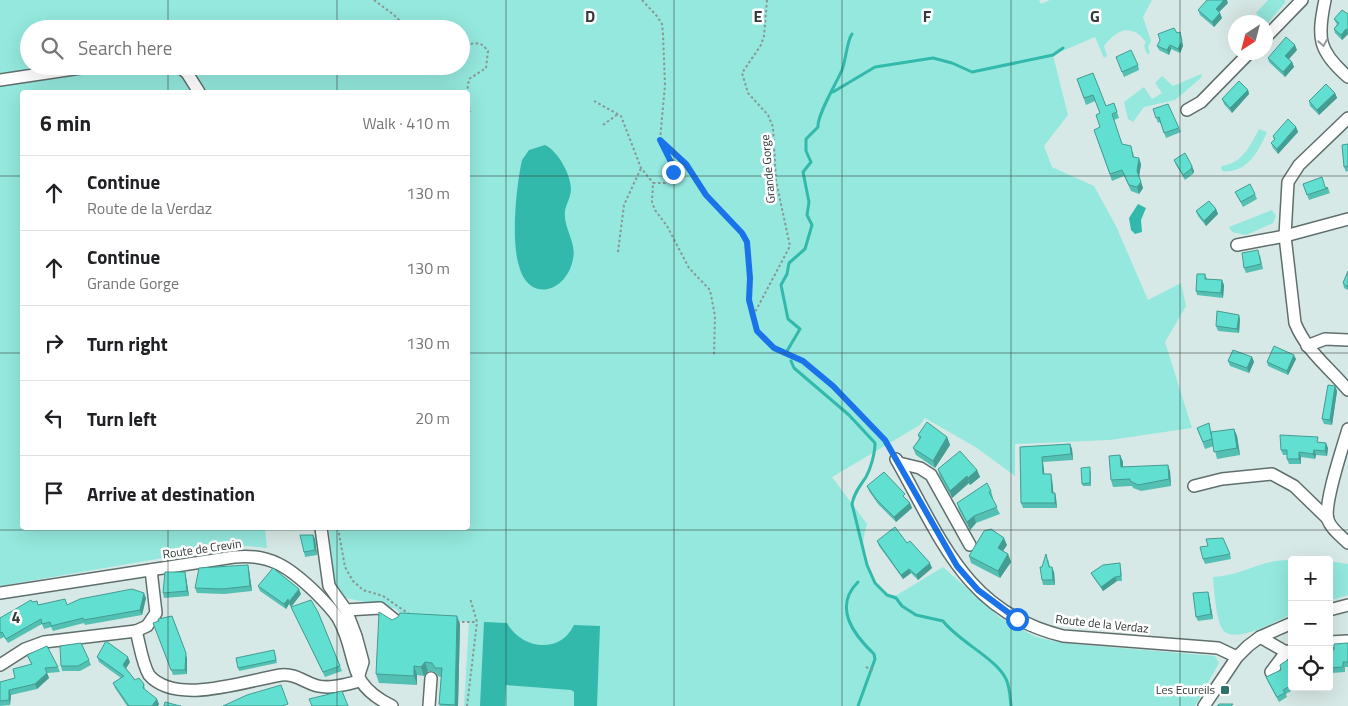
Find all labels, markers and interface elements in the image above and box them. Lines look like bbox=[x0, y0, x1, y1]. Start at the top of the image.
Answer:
text: D bbox=[585, 4, 595, 28]
text: E bbox=[754, 4, 763, 28]
text: F bbox=[923, 4, 932, 28]
text: G bbox=[1090, 4, 1100, 28]
north arrow bbox=[1228, 15, 1273, 60]
search box bbox=[20, 20, 470, 75]
text: Search here bbox=[78, 33, 172, 62]
icon: search bbox=[38, 34, 66, 62]
one-way arrow bbox=[1317, 39, 1327, 48]
text: 6 min bbox=[40, 107, 91, 139]
text: Walk · 410 m bbox=[362, 111, 450, 135]
street label: Grande Gorge bbox=[755, 134, 780, 204]
route end bbox=[662, 161, 685, 184]
text: Continue bbox=[87, 167, 160, 196]
icon: ahead bbox=[40, 179, 68, 207]
text: 130 m bbox=[406, 181, 450, 205]
text: Route de la Verdaz bbox=[87, 196, 212, 220]
text: Continue bbox=[87, 242, 160, 271]
icon: ahead bbox=[40, 254, 68, 282]
text: 130 m bbox=[406, 256, 450, 280]
text: Grande Gorge bbox=[87, 271, 179, 295]
icon: right bbox=[40, 329, 68, 357]
text: Turn right bbox=[87, 329, 168, 358]
text: 130 m bbox=[406, 331, 450, 355]
icon: left bbox=[40, 404, 68, 432]
text: Turn left bbox=[87, 404, 157, 433]
text: 20 m bbox=[415, 406, 450, 430]
icon: arrive bbox=[40, 479, 68, 507]
text: Arrive at destination bbox=[87, 479, 255, 508]
street label: Route de Crevin bbox=[161, 534, 243, 563]
map controls bbox=[1288, 556, 1333, 691]
button: + bbox=[1288, 556, 1333, 601]
button: − bbox=[1288, 601, 1333, 646]
text: 4 bbox=[12, 605, 21, 629]
route start bbox=[1006, 608, 1029, 631]
street label: Route de la Verdaz bbox=[1054, 609, 1150, 638]
button: locate bbox=[1288, 646, 1333, 691]
place label: Les Ecureils bbox=[1156, 680, 1215, 699]
marker: Les Ecureils bbox=[1219, 684, 1231, 696]

